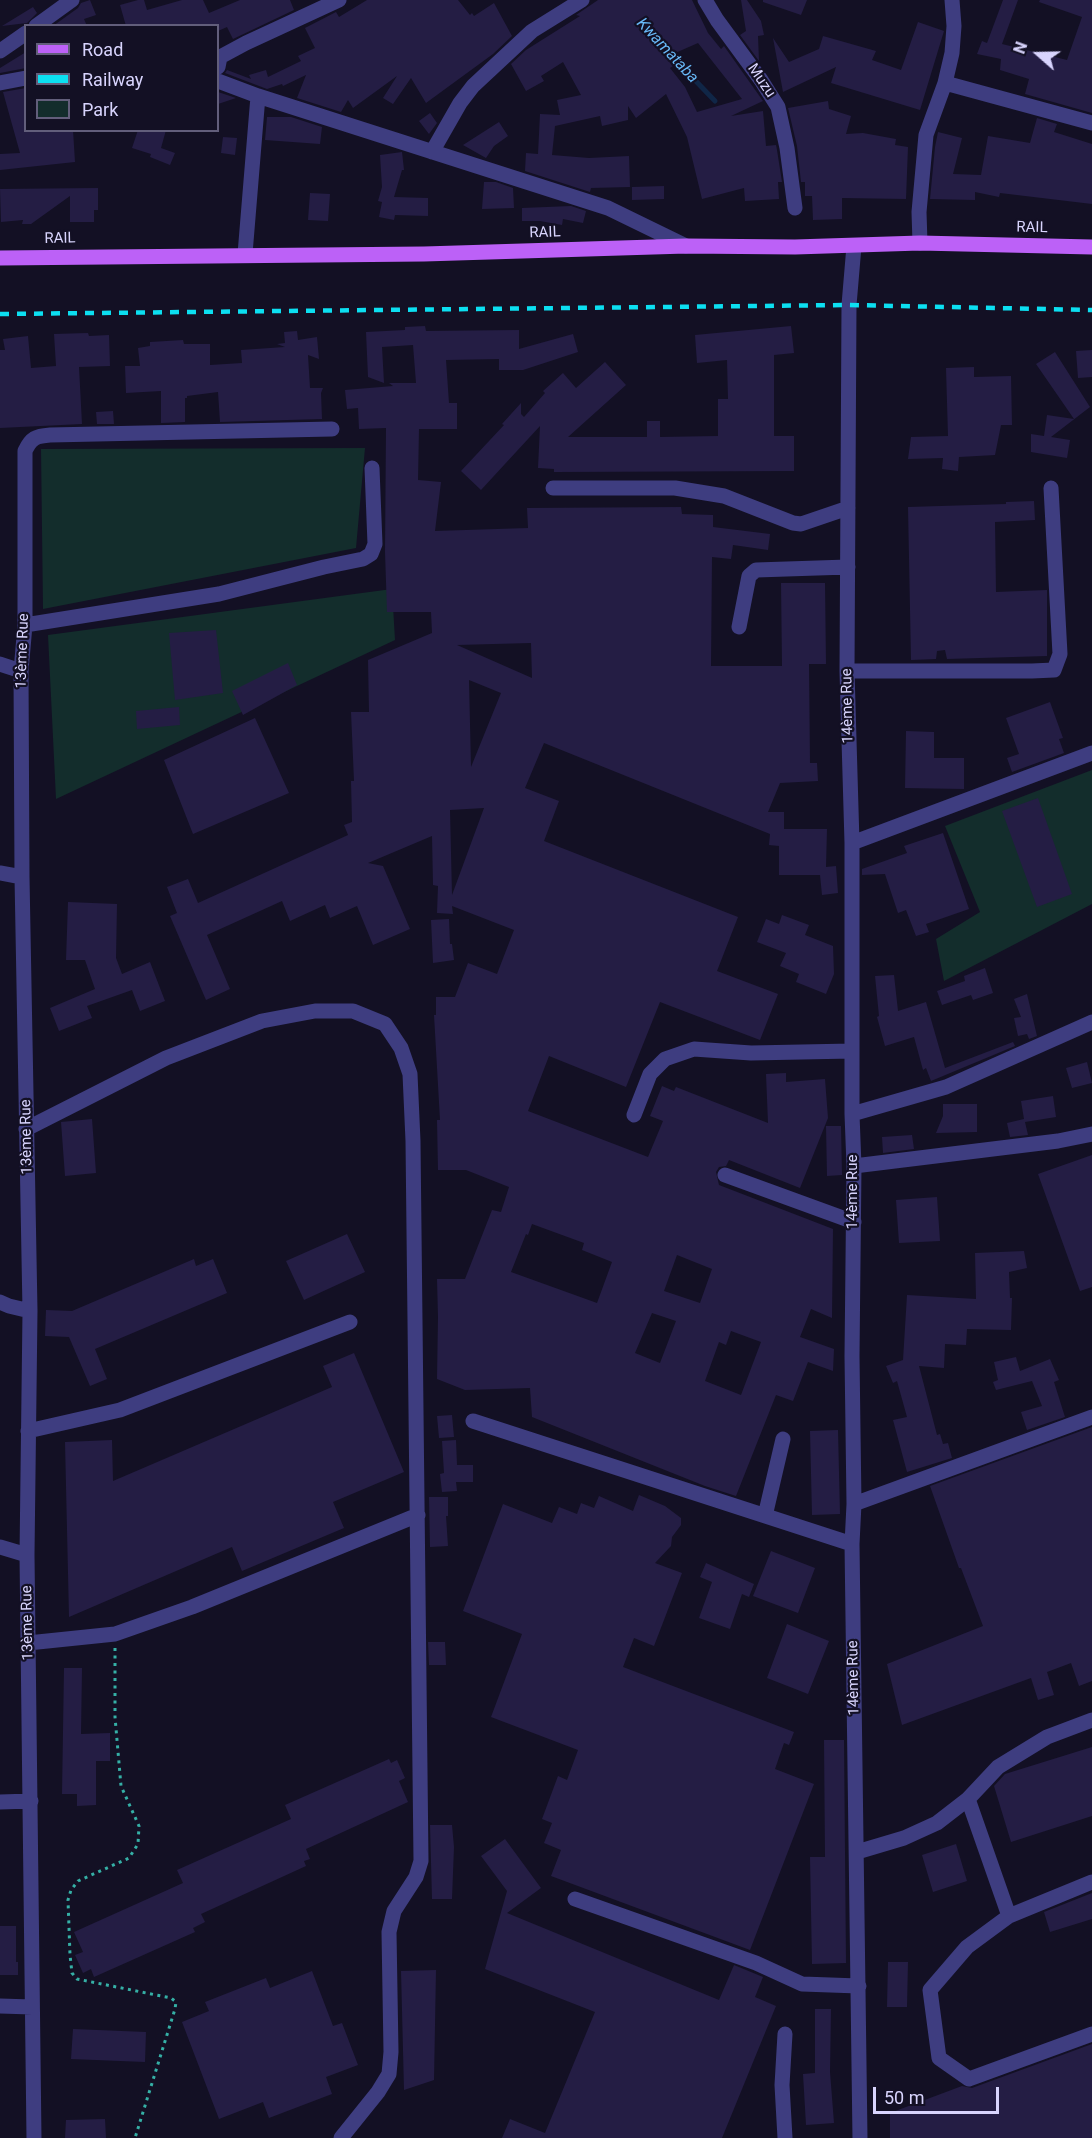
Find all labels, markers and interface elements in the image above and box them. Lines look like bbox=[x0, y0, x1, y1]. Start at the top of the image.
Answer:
water label: Kwamataba bbox=[632, 14, 702, 88]
legend bbox=[24, 24, 219, 132]
north arrow bbox=[1008, 24, 1068, 84]
text: Road bbox=[82, 39, 123, 60]
text: N bbox=[1010, 39, 1031, 56]
street label: Muzu bbox=[743, 61, 779, 101]
text: Railway bbox=[82, 69, 143, 90]
text: Park bbox=[82, 99, 118, 120]
street label: RAIL bbox=[1016, 219, 1048, 237]
street label: RAIL bbox=[529, 223, 561, 243]
street label: RAIL bbox=[44, 230, 76, 248]
street label: 13ème Rue bbox=[13, 613, 33, 689]
street label: 14ème Rue bbox=[838, 668, 858, 744]
street label: 13ème Rue bbox=[17, 1099, 37, 1175]
street label: 14ème Rue bbox=[844, 1154, 862, 1230]
street label: 13ème Rue bbox=[18, 1585, 38, 1661]
street label: 14ème Rue bbox=[844, 1640, 864, 1716]
scale bar bbox=[876, 2075, 1002, 2113]
text: 50 m bbox=[884, 2087, 924, 2108]

